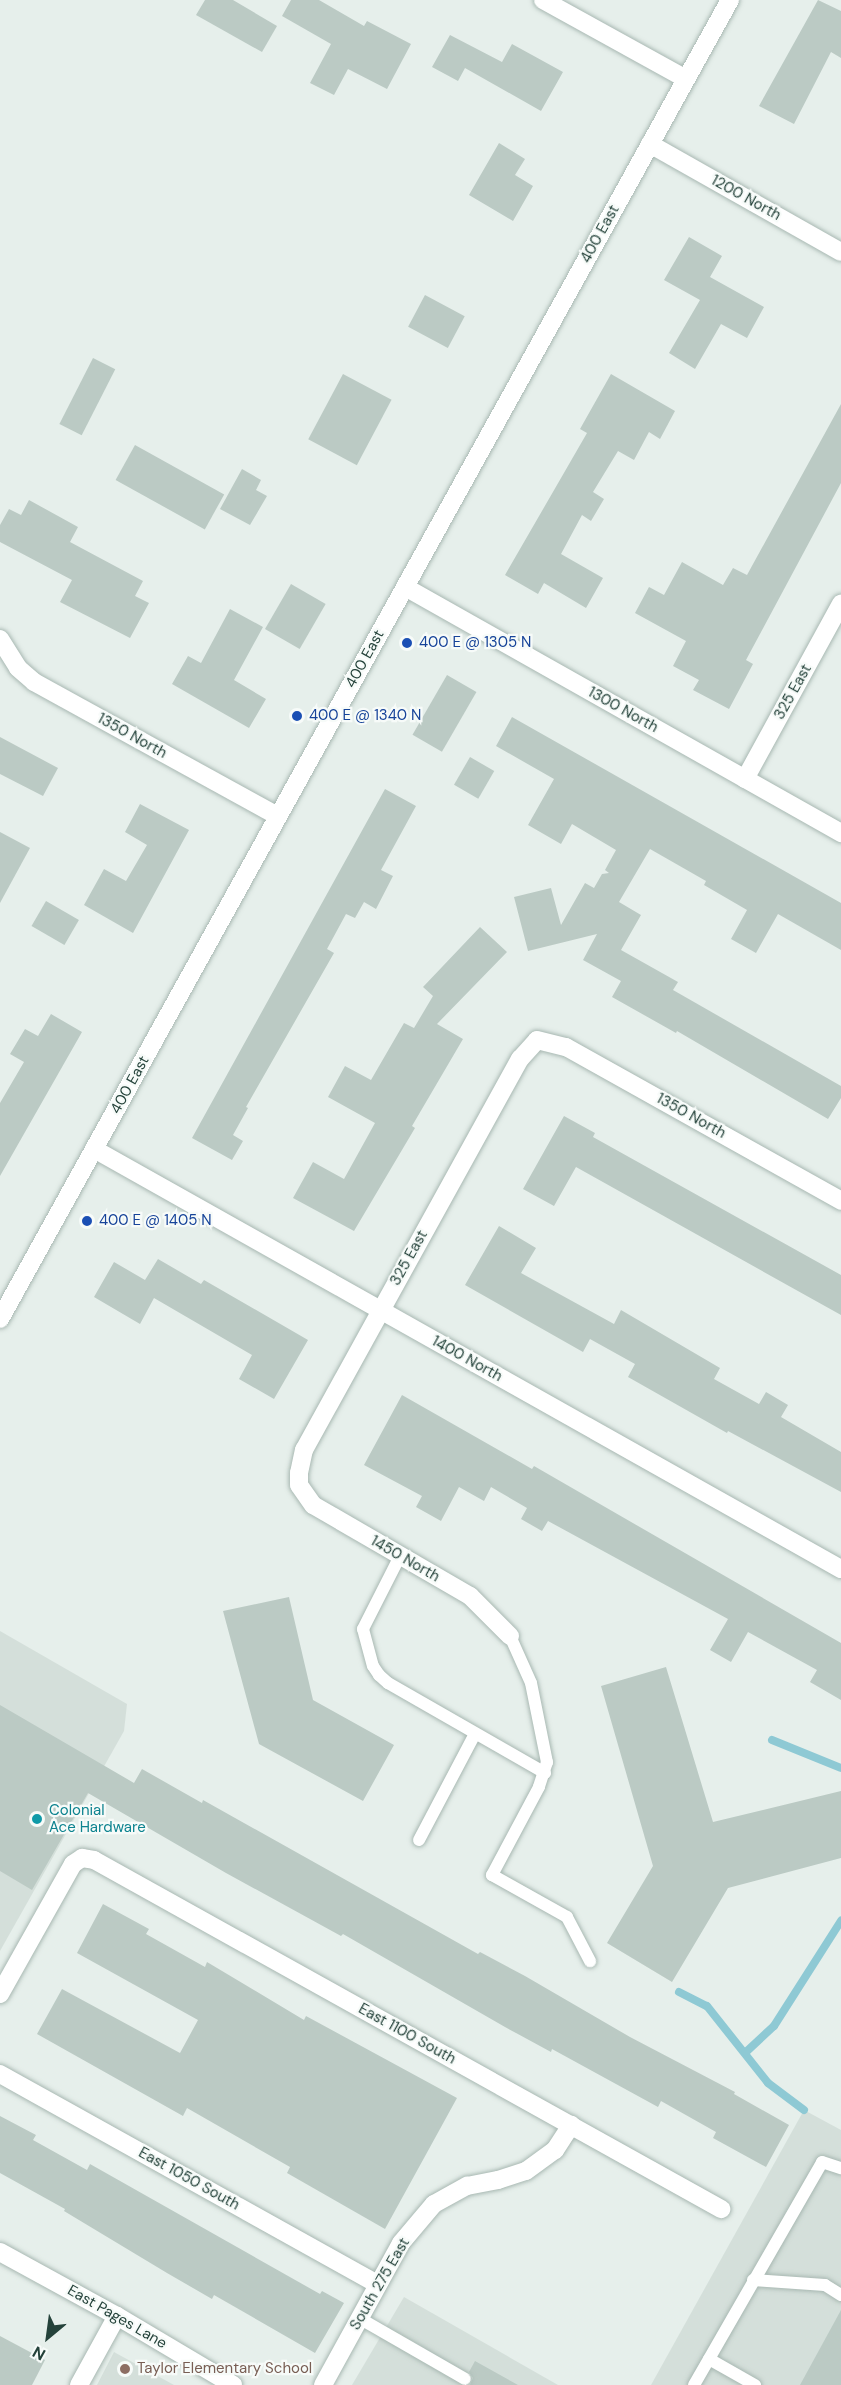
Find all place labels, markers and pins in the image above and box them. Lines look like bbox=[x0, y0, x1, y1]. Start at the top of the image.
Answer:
place label: 400 E @ 1305 N bbox=[419, 634, 531, 652]
marker: 400 E @ 1305 N bbox=[400, 636, 414, 650]
place label: 400 E @ 1340 N bbox=[309, 707, 421, 725]
marker: 400 E @ 1340 N bbox=[290, 709, 304, 723]
place label: 400 E @ 1405 N bbox=[99, 1212, 212, 1230]
marker: 400 E @ 1405 N bbox=[80, 1214, 94, 1228]
place label: Colonial Ace Hardware bbox=[49, 1801, 146, 1836]
marker: Colonial Ace Hardware bbox=[30, 1812, 44, 1826]
place label: Taylor Elementary School bbox=[137, 2360, 312, 2378]
marker: Taylor Elementary School bbox=[118, 2362, 132, 2376]

